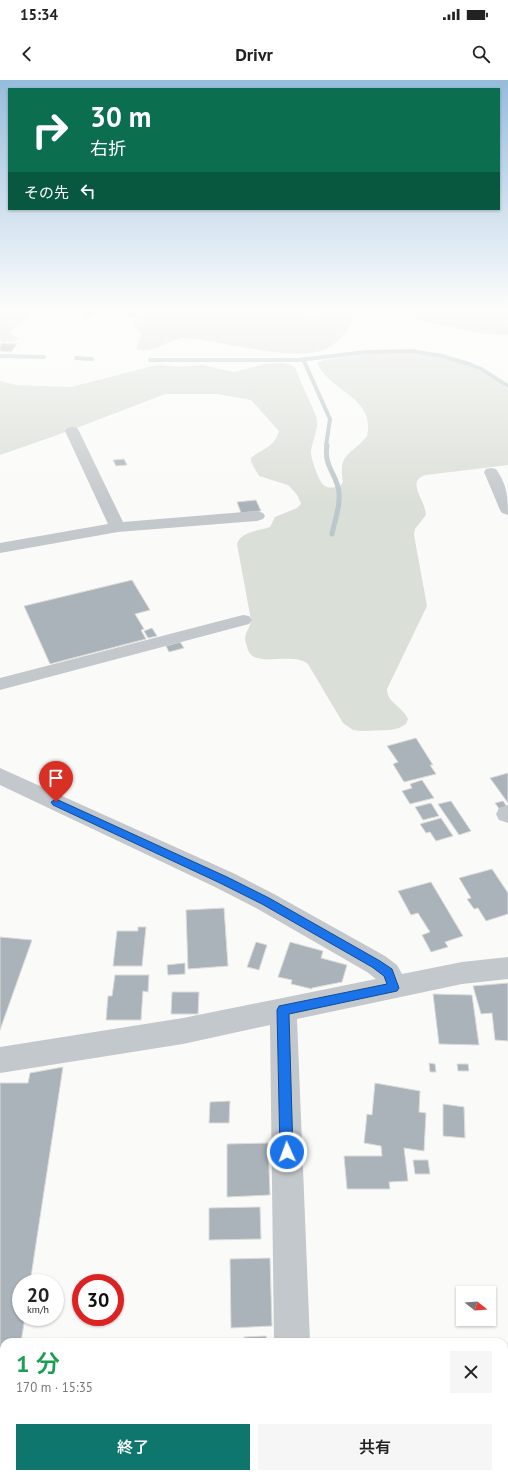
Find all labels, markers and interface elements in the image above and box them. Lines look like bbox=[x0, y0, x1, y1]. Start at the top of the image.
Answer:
text: 15:34 bbox=[20, 5, 58, 24]
icon: back bbox=[16, 43, 38, 65]
text: Drivr bbox=[235, 43, 273, 66]
icon: search bbox=[470, 43, 492, 65]
text: 30 m bbox=[90, 98, 151, 135]
icon: right bbox=[24, 104, 76, 156]
text: 右折 bbox=[90, 137, 126, 160]
icon: left bbox=[77, 180, 99, 202]
text: その先 bbox=[24, 183, 69, 202]
pin bbox=[39, 761, 73, 802]
icon: arrive bbox=[45, 767, 67, 789]
position arrow bbox=[266, 1131, 308, 1173]
speed limit sign: 30 bbox=[72, 1274, 124, 1326]
text: 20 bbox=[27, 1282, 49, 1308]
north arrow bbox=[456, 1286, 496, 1326]
map controls bbox=[456, 1286, 496, 1326]
text: km/h bbox=[27, 1303, 49, 1316]
text: 1 分 bbox=[16, 1348, 60, 1379]
button: close bbox=[450, 1351, 492, 1393]
text: 170 m · 15:35 bbox=[16, 1379, 93, 1396]
button: 終了 bbox=[16, 1424, 250, 1470]
button: 共有 bbox=[258, 1424, 492, 1470]

